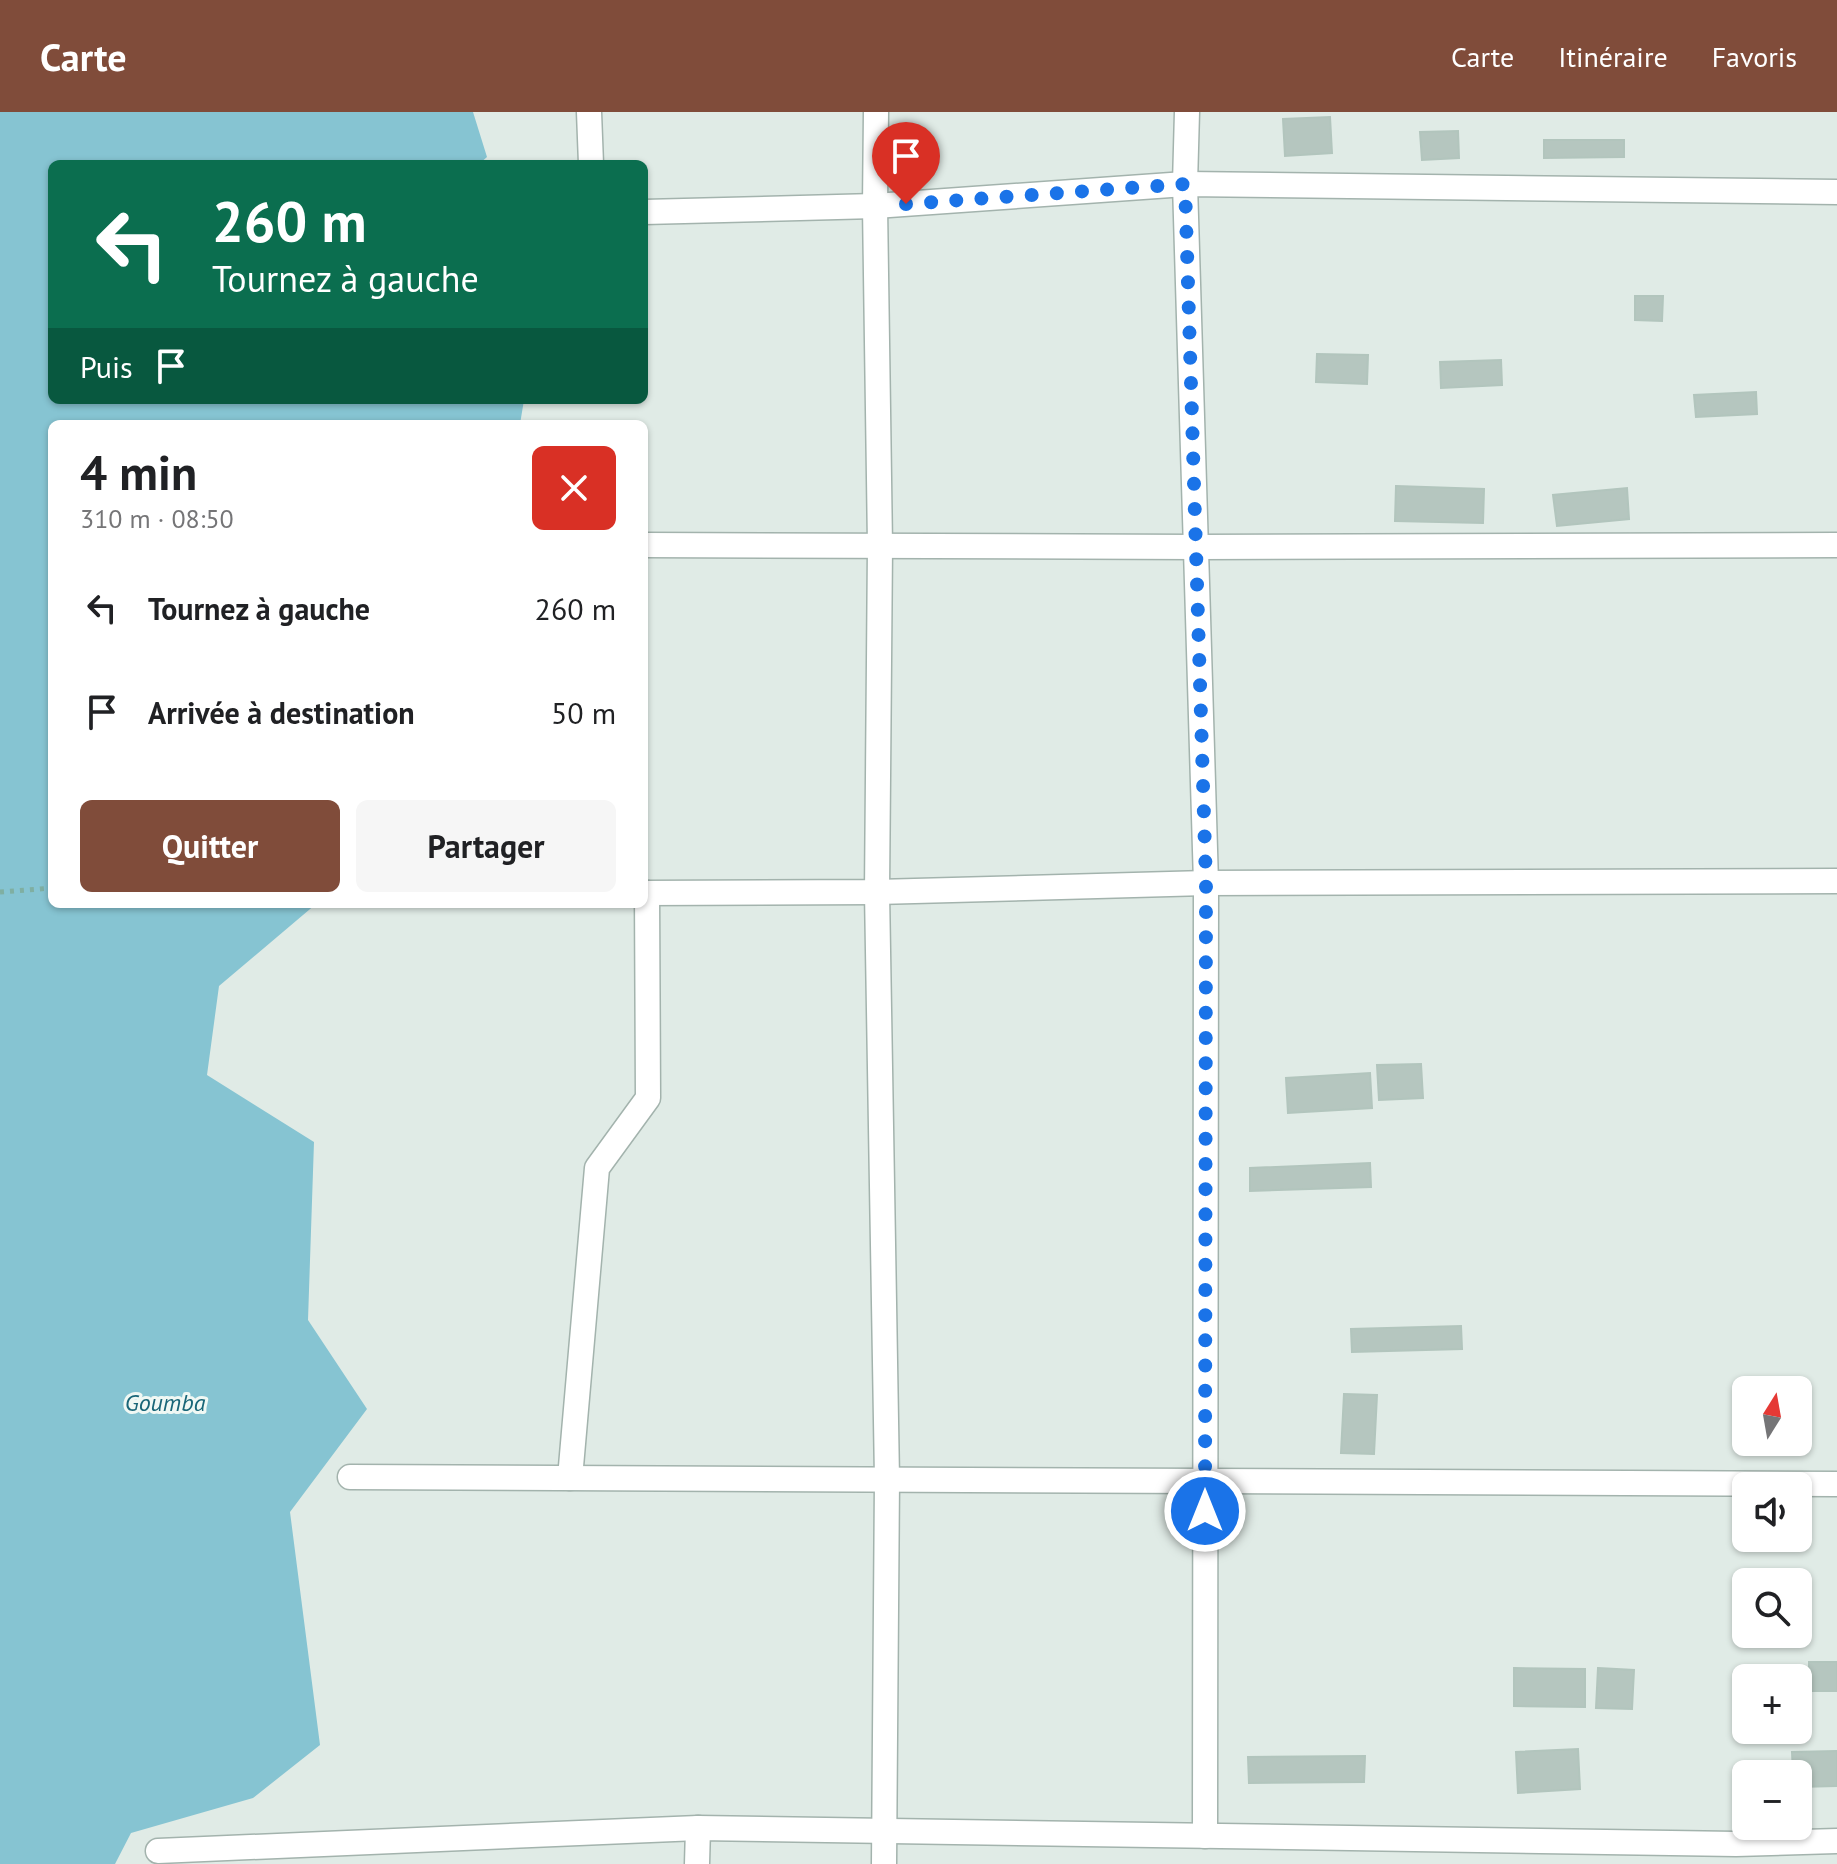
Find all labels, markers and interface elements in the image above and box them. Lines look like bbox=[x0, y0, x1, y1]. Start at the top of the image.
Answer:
text: Carte bbox=[40, 32, 127, 81]
text: Carte bbox=[1451, 38, 1514, 75]
text: Itinéraire bbox=[1558, 38, 1668, 75]
text: Favoris bbox=[1712, 38, 1797, 75]
pin bbox=[872, 122, 940, 204]
icon: arrive bbox=[884, 134, 928, 178]
text: 260 m bbox=[212, 185, 367, 257]
icon: left bbox=[80, 192, 184, 296]
text: Tournez à gauche bbox=[212, 255, 479, 302]
icon: arrive bbox=[149, 344, 193, 388]
text: Puis bbox=[80, 347, 133, 386]
text: 4 min bbox=[80, 441, 197, 503]
button: close bbox=[532, 446, 616, 530]
text: 310 m · 08:50 bbox=[80, 502, 234, 535]
icon: left bbox=[80, 586, 124, 630]
text: Tournez à gauche bbox=[148, 589, 370, 628]
text: 260 m bbox=[535, 589, 616, 628]
icon: arrive bbox=[80, 690, 124, 734]
text: Arrivée à destination bbox=[148, 693, 415, 732]
text: 50 m bbox=[551, 693, 616, 732]
button: Quitter bbox=[80, 800, 340, 892]
button: Partager bbox=[356, 800, 616, 892]
north arrow bbox=[1732, 1376, 1812, 1456]
map controls bbox=[1732, 1376, 1812, 1840]
water label: Goumba bbox=[125, 1387, 206, 1418]
position arrow bbox=[1163, 1469, 1247, 1553]
button: sound bbox=[1732, 1472, 1812, 1552]
button: search bbox=[1732, 1568, 1812, 1648]
button: + bbox=[1732, 1664, 1812, 1744]
button: − bbox=[1732, 1760, 1812, 1840]

